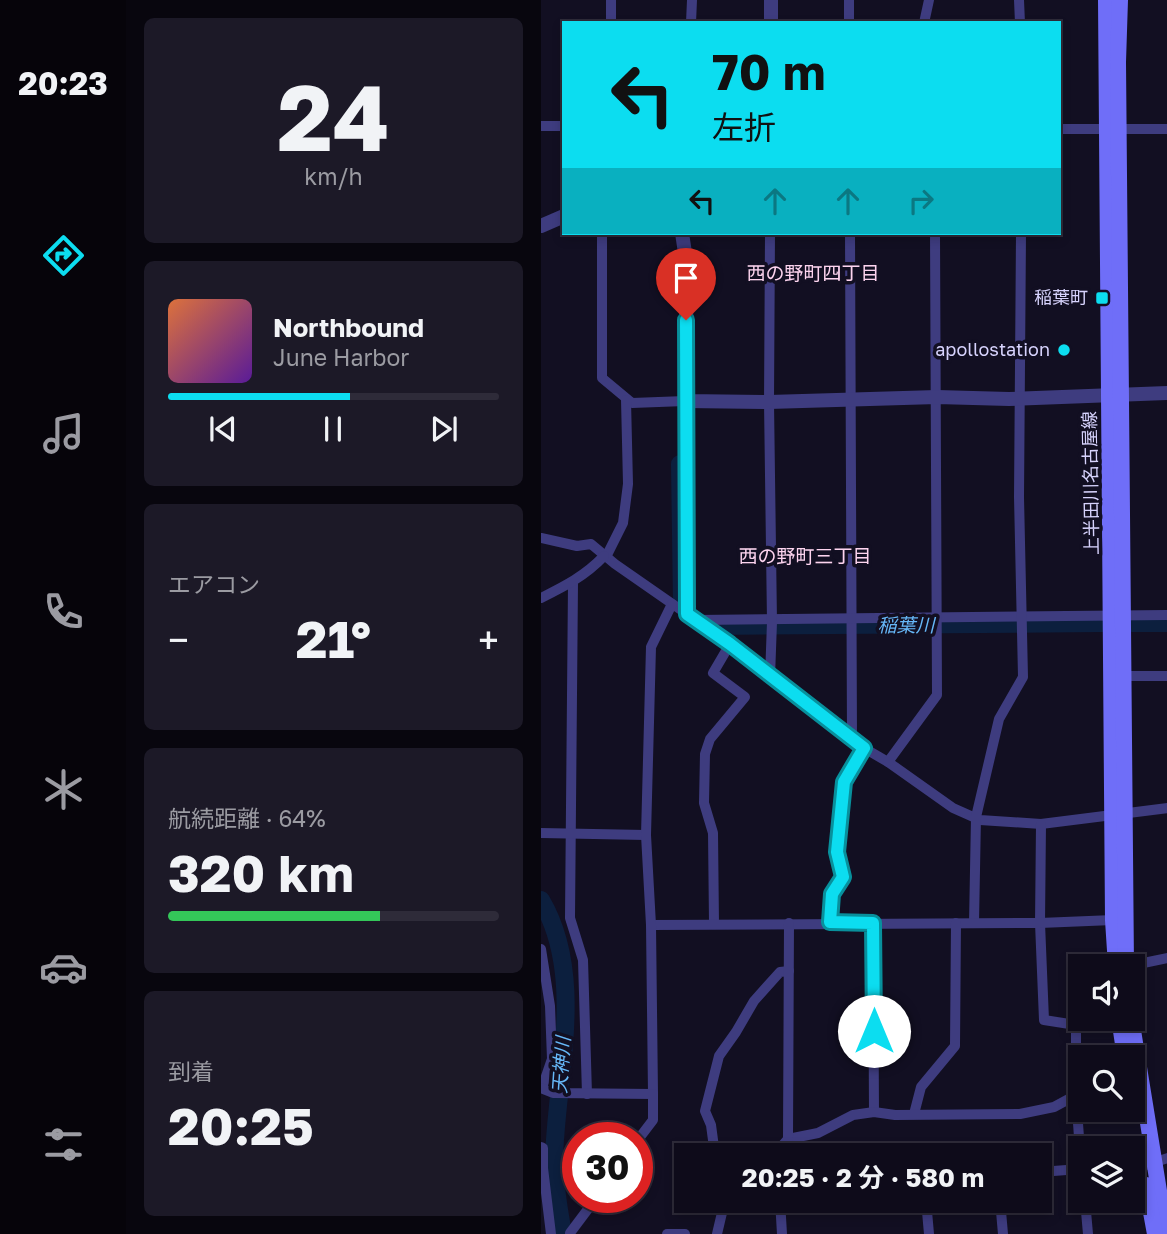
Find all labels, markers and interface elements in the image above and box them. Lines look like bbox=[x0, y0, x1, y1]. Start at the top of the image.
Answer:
text: 70 m bbox=[712, 42, 826, 101]
icon: left bbox=[597, 49, 688, 140]
text: 24 bbox=[277, 62, 390, 171]
text: 20:23 bbox=[18, 64, 108, 102]
text: 左折 bbox=[712, 108, 776, 146]
text: km/h bbox=[304, 162, 363, 190]
icon: left bbox=[683, 182, 721, 220]
icon: ahead bbox=[756, 182, 794, 220]
icon: ahead bbox=[829, 182, 867, 220]
icon: right bbox=[902, 182, 940, 220]
icon: directions bbox=[39, 231, 88, 280]
pin bbox=[656, 248, 716, 320]
icon: arrive bbox=[667, 259, 705, 297]
district label: 西の野町四丁目 bbox=[746, 261, 880, 284]
place label: 稲葉町 bbox=[1034, 286, 1088, 308]
marker: 稲葉町 bbox=[1094, 290, 1110, 306]
text: Northbound bbox=[273, 312, 424, 343]
place label: apollostation bbox=[935, 338, 1050, 360]
marker: apollostation bbox=[1056, 342, 1072, 358]
text: June Harbor bbox=[273, 343, 409, 371]
icon: music bbox=[39, 409, 88, 458]
icon: previous bbox=[204, 410, 242, 448]
icon: pause bbox=[314, 410, 352, 448]
icon: next bbox=[425, 410, 463, 448]
street label: 上半田川名古屋線 bbox=[1078, 411, 1102, 555]
district label: 西の野町三丁目 bbox=[738, 544, 872, 567]
text: エアコン bbox=[168, 570, 260, 598]
icon: phone bbox=[39, 587, 88, 636]
text: 21° bbox=[296, 607, 371, 669]
water label: 稲葉川 bbox=[877, 613, 936, 636]
text: − bbox=[168, 617, 189, 662]
text: + bbox=[478, 617, 499, 662]
icon: climate bbox=[39, 765, 88, 814]
text: 航続距離 · 64% bbox=[168, 804, 326, 832]
text: 320 km bbox=[168, 841, 354, 903]
icon: car bbox=[39, 943, 88, 992]
map controls bbox=[1068, 954, 1145, 1213]
button: sound bbox=[1068, 954, 1145, 1031]
position arrow bbox=[837, 994, 911, 1068]
water label: 天神川 bbox=[547, 1034, 574, 1094]
button: search bbox=[1068, 1045, 1145, 1122]
text: 到着 bbox=[168, 1057, 214, 1085]
text: 20:25 bbox=[168, 1094, 314, 1156]
icon: filters bbox=[39, 1120, 88, 1169]
speed limit sign: 30 bbox=[562, 1122, 653, 1213]
button: layers bbox=[1068, 1136, 1145, 1213]
text: 20:25 · 2 分 · 580 m bbox=[742, 1162, 984, 1193]

